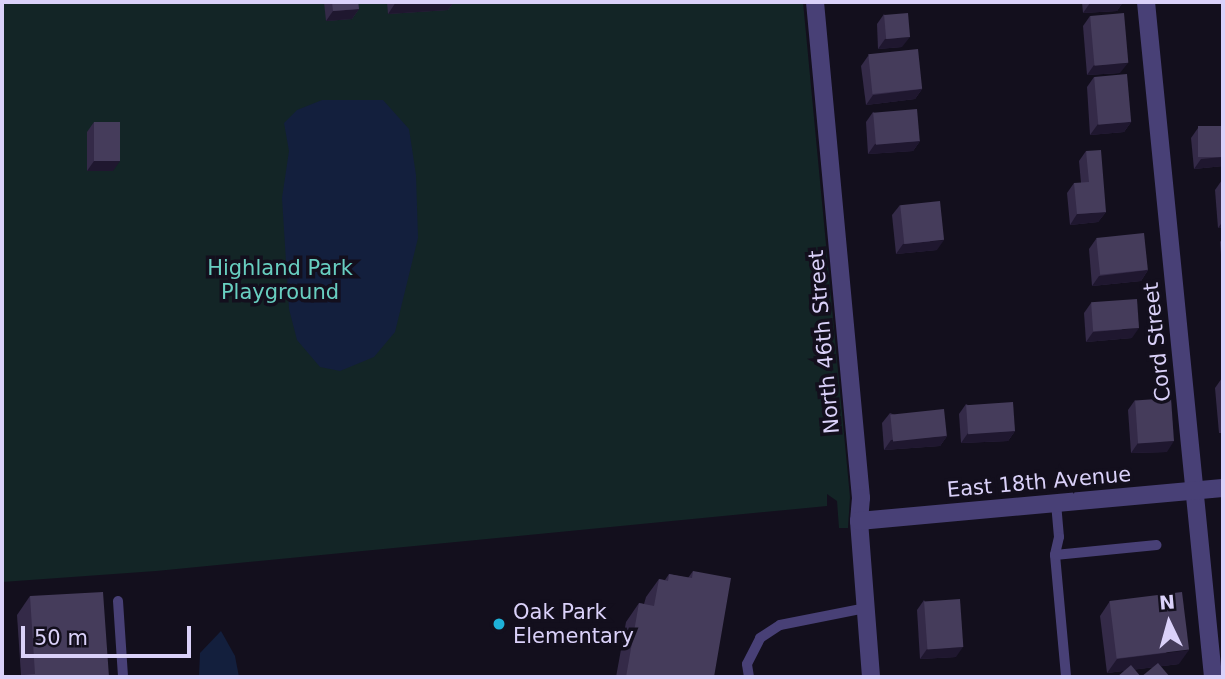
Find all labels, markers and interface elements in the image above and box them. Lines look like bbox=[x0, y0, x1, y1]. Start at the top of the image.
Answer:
street label: North 46th Street bbox=[803, 249, 845, 435]
park label: Highland Park Playground bbox=[207, 255, 353, 305]
street label: Cord Street bbox=[1138, 281, 1176, 403]
street label: East 18th Avenue bbox=[946, 461, 1132, 503]
north arrow bbox=[1134, 588, 1204, 658]
text: N bbox=[1158, 590, 1176, 614]
place label: Oak Park Elementary bbox=[513, 599, 634, 649]
scale bar bbox=[24, 612, 194, 656]
marker: Oak Park Elementary bbox=[491, 616, 507, 632]
text: 50 m bbox=[34, 626, 88, 650]

